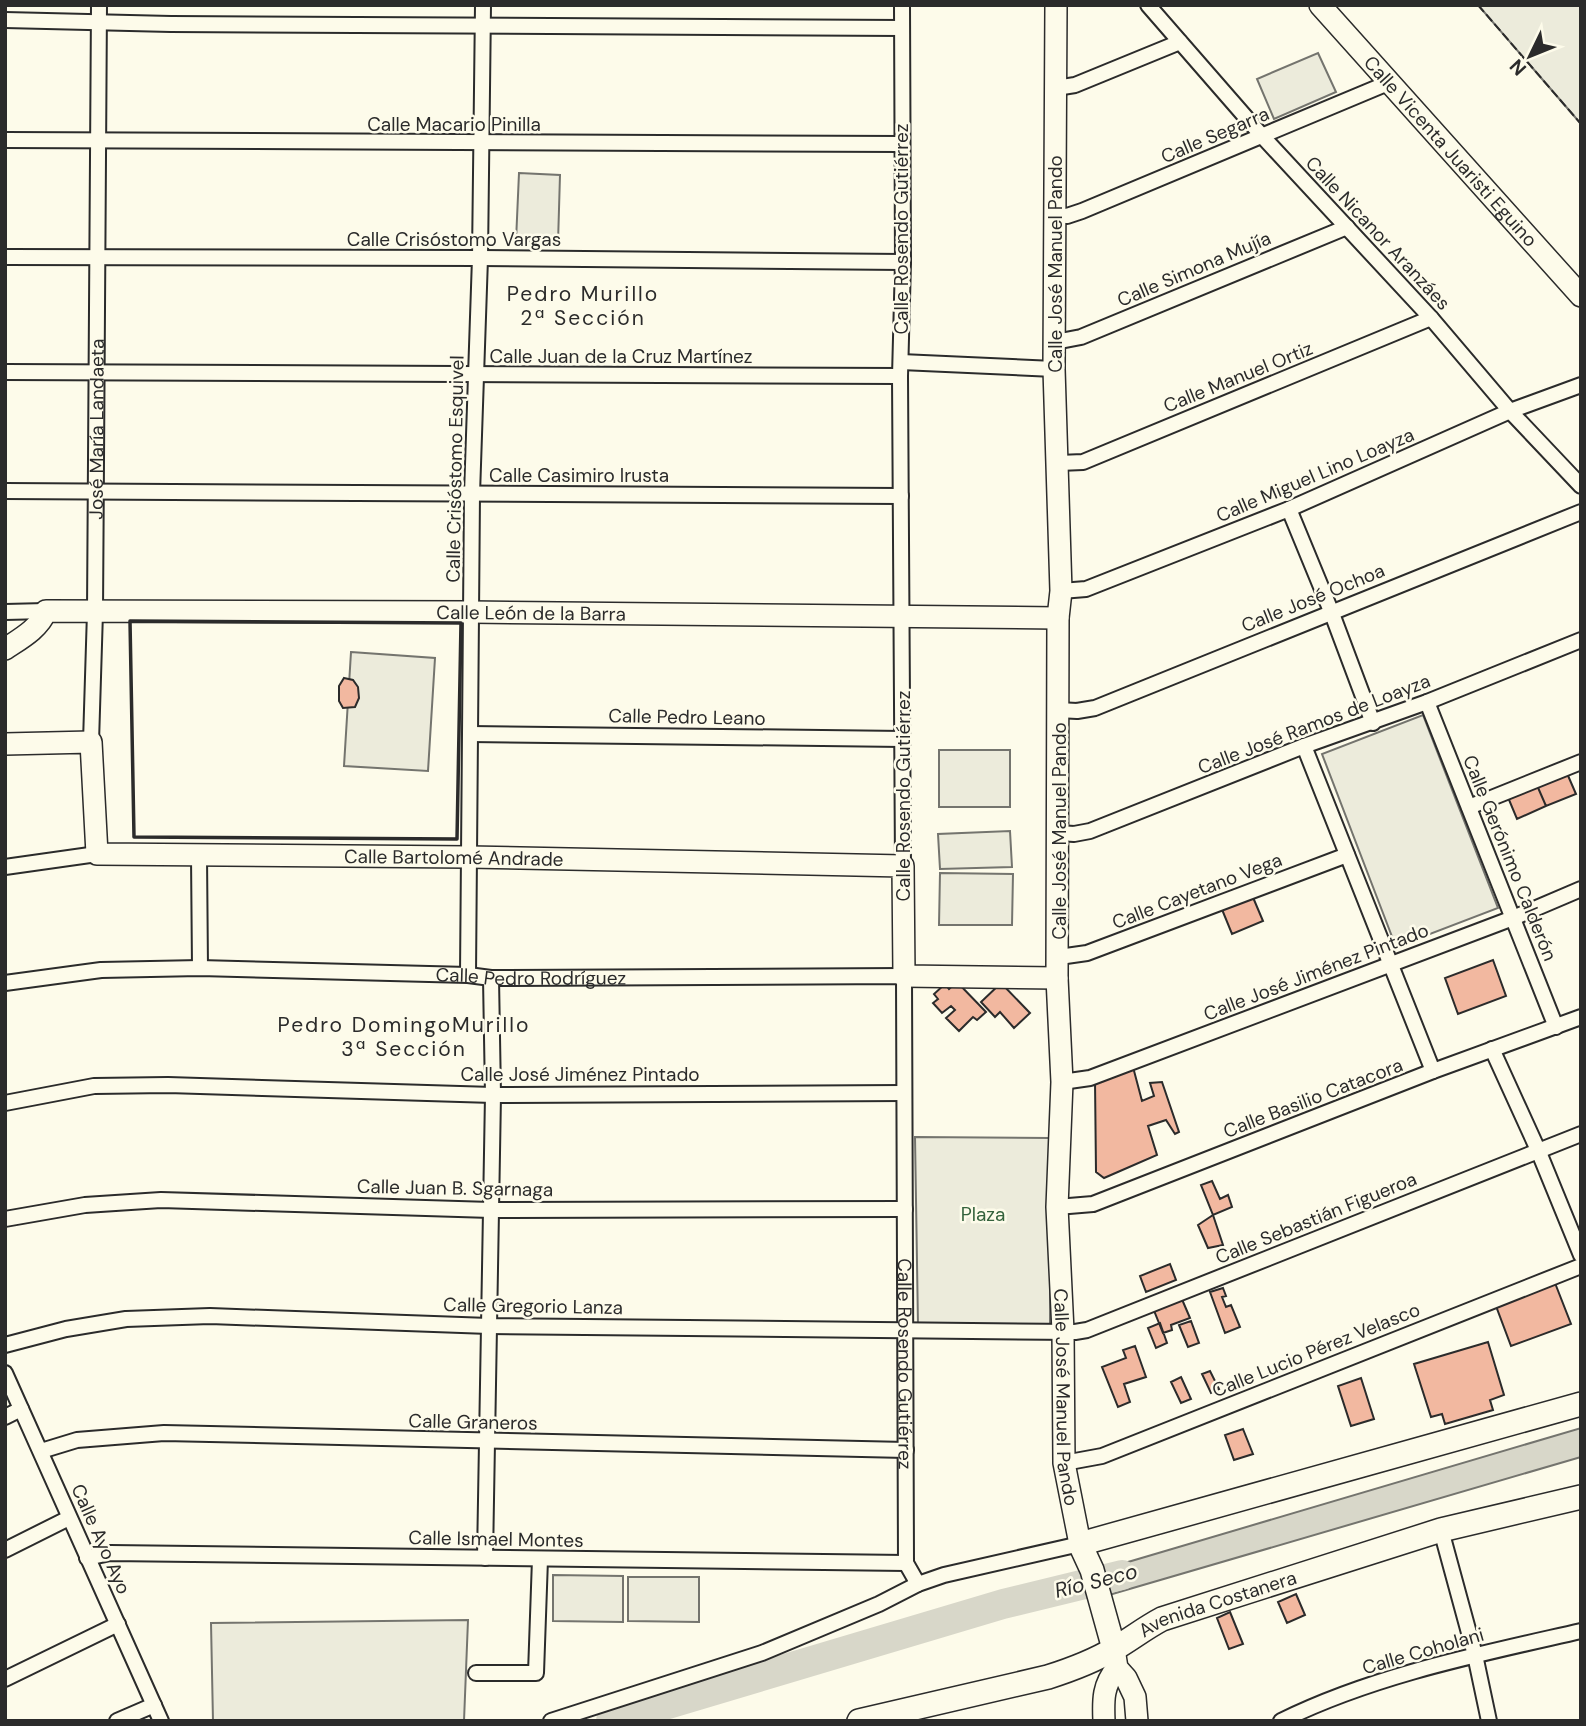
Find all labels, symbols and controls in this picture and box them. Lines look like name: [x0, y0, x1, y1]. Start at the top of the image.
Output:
north arrow: [1495, 21, 1565, 91]
street label: Calle Vicenta Juaristi Eguino: [1359, 50, 1543, 252]
text: N: [1504, 54, 1532, 81]
street label: Calle Segarra: [1157, 101, 1273, 169]
street label: Calle Macario Pinilla: [367, 112, 541, 137]
street label: Calle Rosendo Gutiérrez: [889, 123, 914, 335]
street label: Calle Nicanor Aranzáes: [1300, 151, 1456, 315]
street label: Calle José Manuel Pando: [1043, 155, 1068, 373]
street label: Calle Simona Mujía: [1113, 225, 1275, 313]
street label: Calle Crisóstomo Vargas: [347, 227, 561, 252]
district label: Pedro Murillo 2ª Sección: [507, 280, 659, 332]
street label: Calle Manuel Ortiz: [1160, 336, 1316, 418]
street label: José María Landaeta: [83, 338, 109, 520]
street label: Calle Juan de la Cruz Martínez: [489, 344, 753, 369]
street label: Calle Crisóstomo Esquivel: [441, 355, 469, 583]
street label: Calle Miguel Lino Loayza: [1212, 422, 1418, 528]
street label: Calle Casimiro Irusta: [489, 463, 669, 488]
street label: Calle José Ochoa: [1238, 558, 1388, 638]
street label: Calle León de la Barra: [436, 599, 626, 626]
street label: Calle José Ramos de Loayza: [1194, 668, 1434, 780]
street label: Calle Rosendo Gutiérrez: [891, 690, 916, 902]
street label: Calle Pedro Leano: [608, 703, 766, 731]
street label: Calle José Manuel Pando: [1047, 722, 1072, 940]
street label: Calle Gerónimo Calderón: [1457, 751, 1563, 965]
street label: Calle Bartolomé Andrade: [344, 843, 564, 871]
street label: Calle Cayetano Vega: [1108, 847, 1286, 935]
street label: Calle José Jiménez Pintado: [1200, 917, 1432, 1027]
street label: Calle Pedro Rodríguez: [435, 962, 626, 991]
district label: Pedro DomingoMurillo 3ª Sección: [278, 1011, 530, 1063]
street label: Calle Basilio Catacora: [1220, 1052, 1406, 1144]
street label: Calle José Jiménez Pintado: [460, 1062, 700, 1087]
street label: Calle Sebastián Figueroa: [1212, 1166, 1420, 1270]
street label: Calle Juan B. Sgarnaga: [357, 1174, 553, 1202]
park label: Plaza: [961, 1202, 1005, 1227]
street label: Calle Rosendo Gutiérrez: [892, 1258, 918, 1469]
street label: Calle José Manuel Pando: [1048, 1288, 1085, 1508]
street label: Calle Gregorio Lanza: [443, 1292, 623, 1320]
street label: Calle Lucio Pérez Velasco: [1208, 1297, 1424, 1403]
street label: Calle Graneros: [408, 1408, 538, 1436]
street label: Calle Ayo Ayo: [66, 1480, 136, 1598]
street label: Calle Ismael Montes: [408, 1525, 584, 1553]
water label: Río Seco: [1052, 1557, 1140, 1605]
street label: Avenida Costanera: [1133, 1564, 1300, 1643]
street label: Calle Coholani: [1359, 1622, 1487, 1680]

